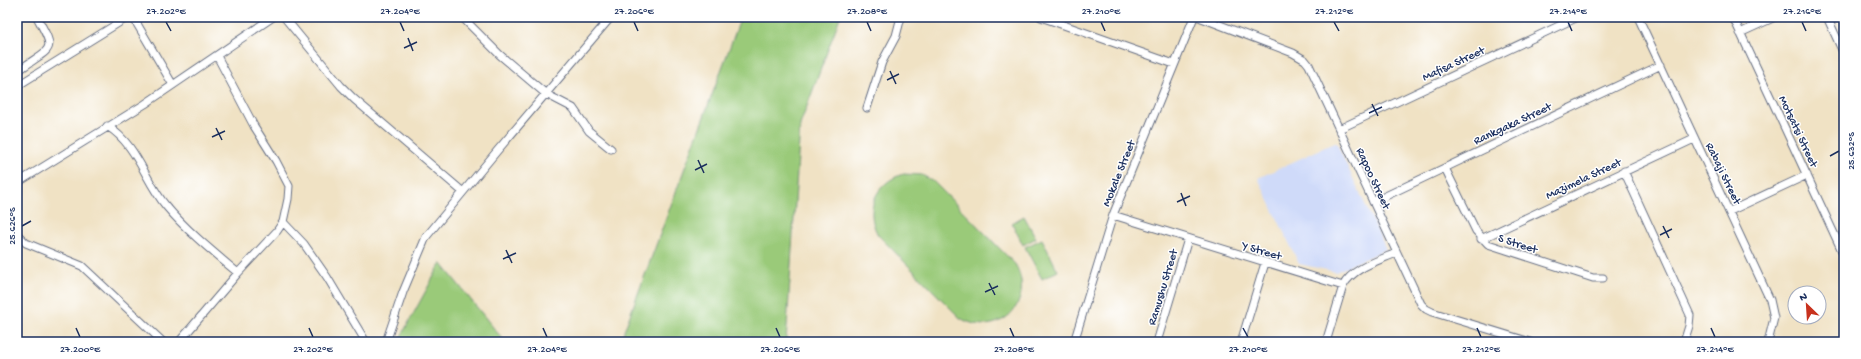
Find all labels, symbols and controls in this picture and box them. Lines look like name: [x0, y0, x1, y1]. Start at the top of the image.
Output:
text: 27.202°E: [146, 6, 186, 18]
text: 27.204°E: [380, 6, 420, 18]
text: 27.206°E: [614, 6, 655, 18]
text: 27.208°E: [847, 6, 888, 18]
text: 27.210°E: [1082, 6, 1121, 18]
text: 27.212°E: [1315, 6, 1354, 18]
text: 27.214°E: [1549, 6, 1588, 18]
text: 27.216°E: [1783, 6, 1822, 18]
street label: Mafisa Street: [1420, 44, 1488, 85]
street label: Motsatsi Street: [1775, 94, 1820, 171]
street label: Rankgaka Street: [1472, 100, 1555, 149]
text: 25.632°S: [1846, 132, 1858, 170]
street label: Mokale Street: [1100, 138, 1140, 209]
street label: Rabaji Street: [1701, 141, 1744, 208]
street label: Rapoo Street: [1352, 146, 1393, 213]
street label: Mazimela Street: [1544, 156, 1625, 203]
text: 25.626°S: [7, 207, 19, 245]
street label: S Street: [1496, 232, 1540, 258]
street label: Y Street: [1239, 239, 1284, 265]
street label: Ramushu Street: [1146, 247, 1182, 327]
north arrow: [1787, 285, 1827, 325]
text: N: [1798, 291, 1809, 305]
text: 27.200°E: [60, 344, 101, 356]
text: 27.202°E: [293, 344, 333, 356]
text: 27.204°E: [527, 344, 567, 356]
text: 27.206°E: [760, 344, 801, 356]
text: 27.208°E: [994, 344, 1035, 356]
text: 27.210°E: [1229, 344, 1268, 356]
text: 27.212°E: [1462, 344, 1501, 356]
text: 27.214°E: [1696, 344, 1735, 356]

